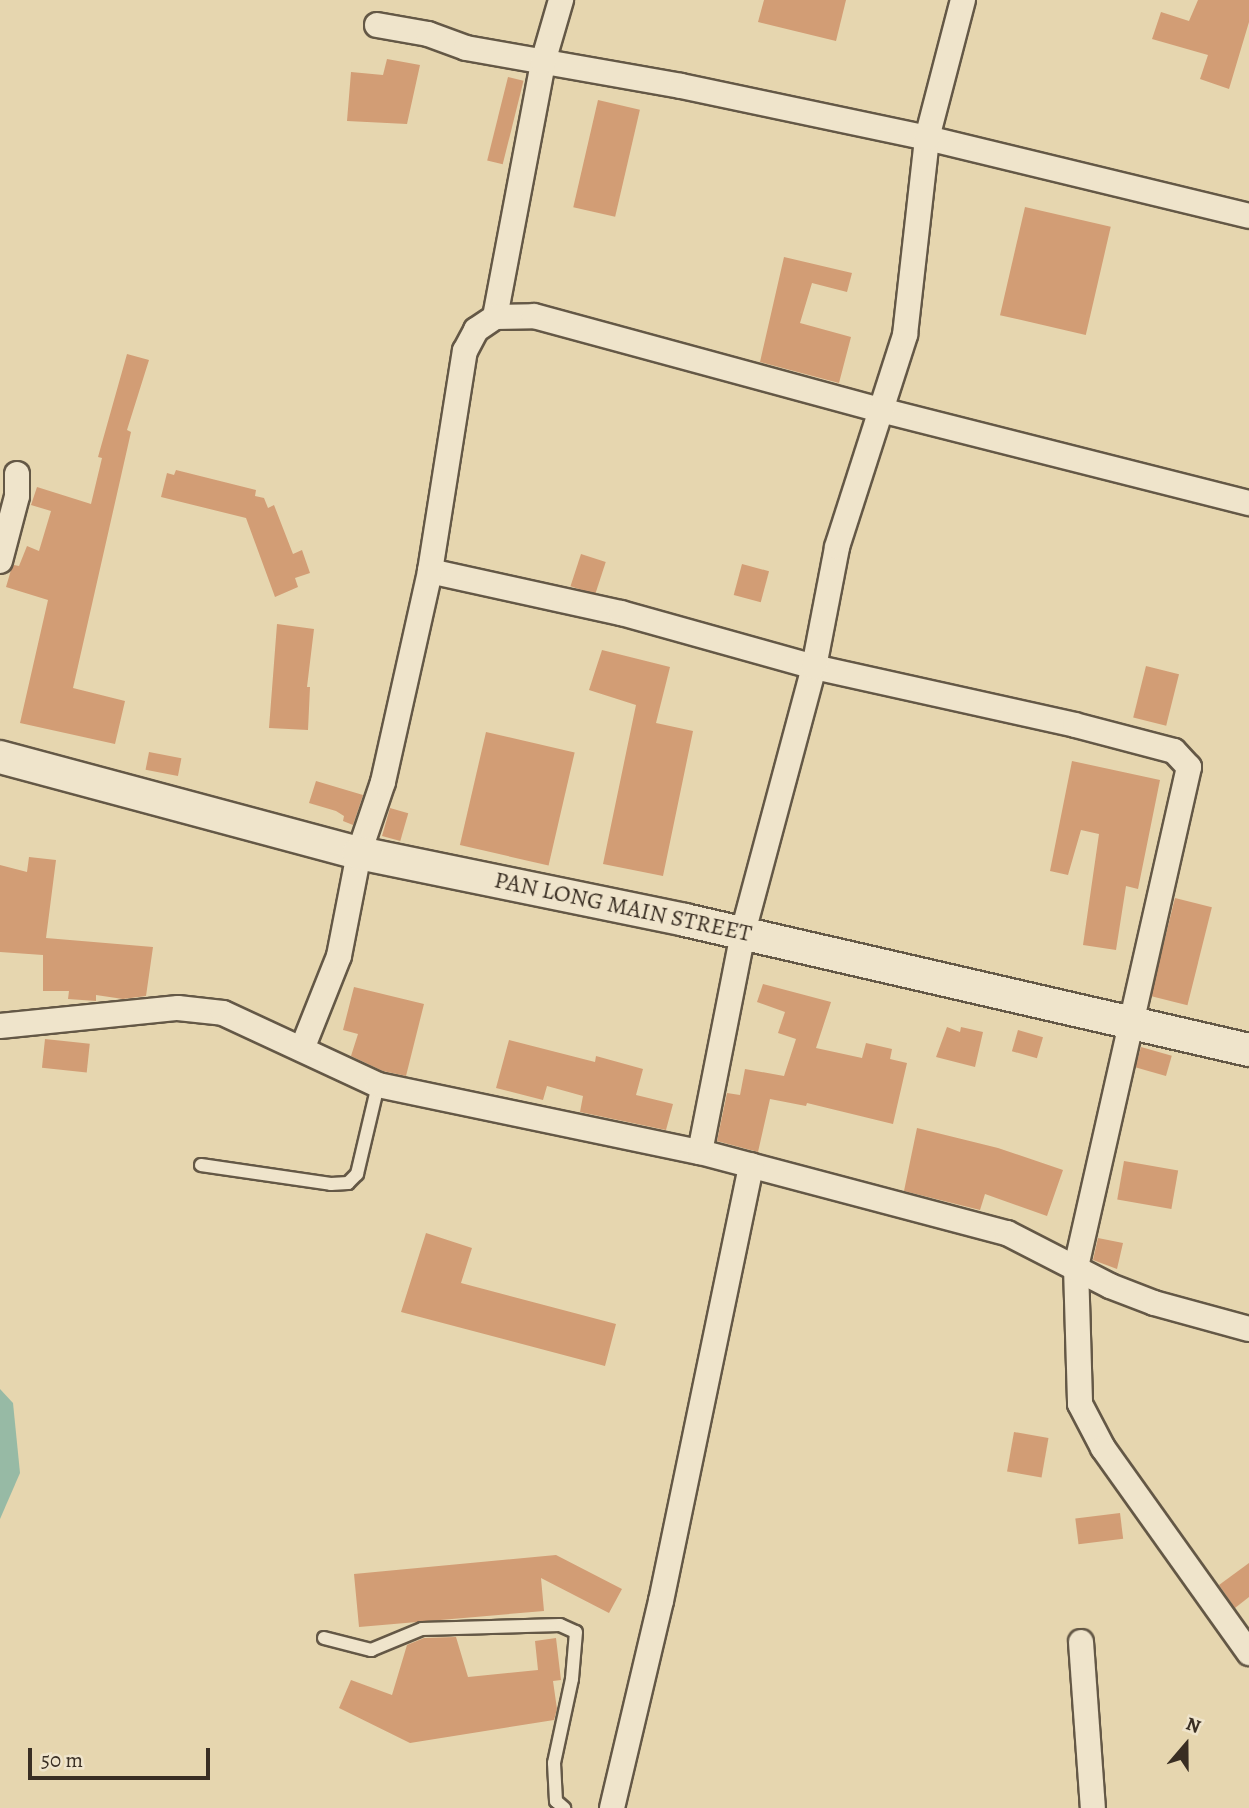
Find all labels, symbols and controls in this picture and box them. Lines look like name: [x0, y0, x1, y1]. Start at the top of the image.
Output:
street label: PAN LONG MAIN STREET: [492, 866, 754, 948]
north arrow: [1151, 1710, 1221, 1780]
text: N: [1182, 1711, 1204, 1740]
scale bar: [32, 1734, 214, 1778]
text: 50 m: [41, 1746, 83, 1774]

